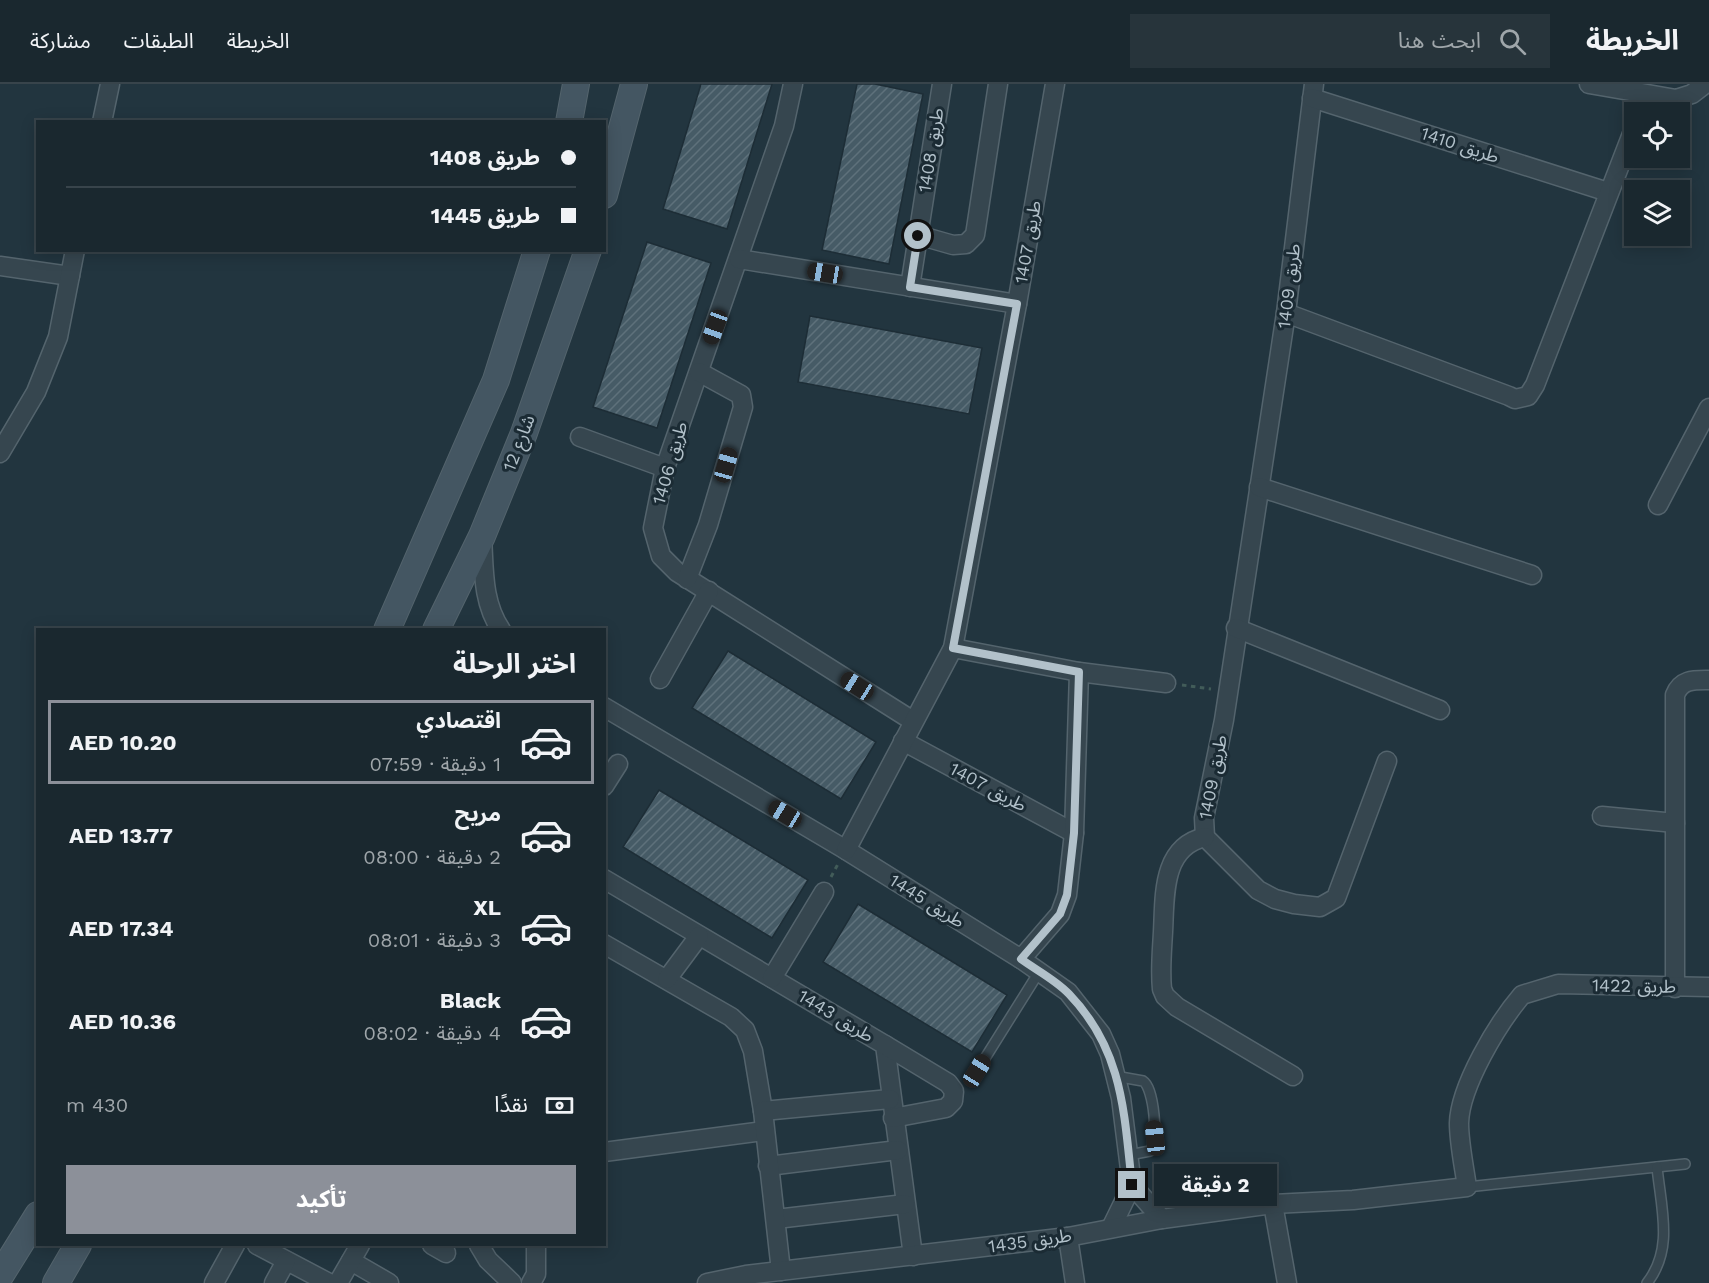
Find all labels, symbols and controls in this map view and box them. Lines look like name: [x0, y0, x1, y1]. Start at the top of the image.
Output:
search box: [1130, 14, 1550, 68]
text: الخريطة: [1586, 24, 1679, 57]
icon: search: [1496, 25, 1529, 58]
text: مشاركة: [30, 28, 91, 53]
text: الطبقات: [124, 28, 194, 53]
text: الخريطة: [227, 28, 290, 53]
text: ابحث هنا: [1398, 28, 1481, 53]
map controls: [1624, 102, 1690, 246]
button: locate: [1624, 102, 1690, 168]
street label: طريق 1408: [913, 106, 949, 194]
street label: طريق 1410: [1418, 122, 1502, 168]
text: طريق 1408: [430, 145, 540, 170]
button: layers: [1624, 180, 1690, 246]
street label: طريق 1407: [1010, 199, 1046, 285]
text: طريق 1445: [431, 203, 540, 228]
route start: [904, 222, 931, 249]
street label: طريق 1409: [1273, 242, 1305, 330]
car: [806, 261, 844, 285]
car: [700, 307, 730, 347]
street label: شارع 12: [498, 412, 543, 475]
street label: طريق 1406: [648, 419, 692, 507]
car: [712, 445, 740, 485]
text: اختر الرحلة: [453, 648, 576, 680]
car: [837, 669, 877, 703]
text: اقتصادي: [416, 708, 501, 733]
icon: car: [519, 715, 573, 769]
text: AED 10.20: [69, 730, 177, 755]
street label: طريق 1409: [1194, 733, 1232, 821]
text: 1 دقيقة · 07:59: [369, 752, 501, 776]
street label: طريق 1407: [946, 758, 1030, 816]
car: [765, 797, 805, 831]
text: مريح: [455, 801, 501, 826]
icon: car: [519, 808, 573, 862]
text: AED 13.77: [69, 823, 173, 848]
text: 2 دقيقة · 08:00: [363, 845, 501, 869]
street label: طريق 1445: [885, 869, 969, 933]
text: XL: [473, 895, 501, 920]
icon: car: [519, 901, 573, 955]
text: AED 17.34: [69, 916, 174, 941]
text: 3 دقيقة · 08:01: [368, 928, 501, 952]
street label: طريق 1422: [1592, 974, 1676, 998]
street label: طريق 1443: [794, 985, 878, 1047]
text: Black: [440, 988, 501, 1013]
icon: car: [519, 994, 573, 1048]
text: AED 10.36: [69, 1009, 176, 1034]
text: 4 دقيقة · 08:02: [363, 1021, 501, 1045]
car: [960, 1051, 994, 1091]
icon: cash: [543, 1089, 576, 1122]
text: نقدًا: [494, 1092, 528, 1117]
text: 430 m: [66, 1093, 128, 1117]
car: [1144, 1119, 1166, 1157]
callout: 2 دقيقة: [1153, 1164, 1276, 1206]
button: تأكيد: [66, 1165, 576, 1234]
route end: [1118, 1171, 1145, 1198]
text: 2 دقيقة: [1182, 1173, 1249, 1197]
street label: طريق 1435: [987, 1224, 1073, 1258]

